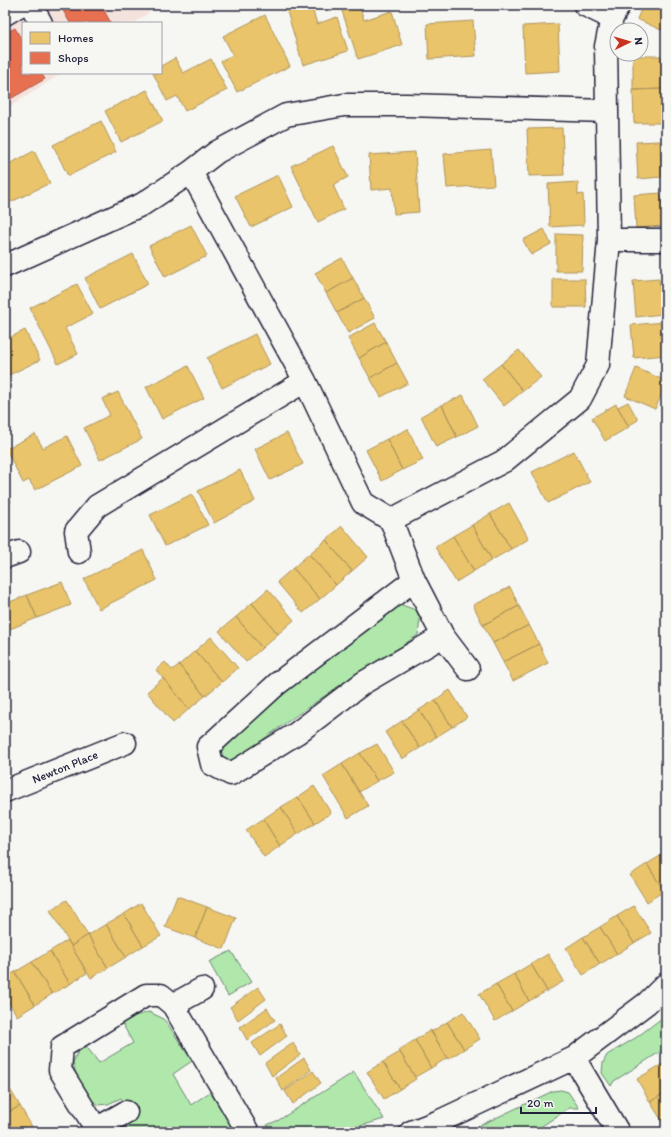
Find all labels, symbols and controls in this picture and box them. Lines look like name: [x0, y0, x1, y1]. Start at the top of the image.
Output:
legend: [22, 22, 162, 74]
north arrow: [609, 22, 649, 62]
text: Homes: [58, 31, 94, 45]
text: N: [632, 37, 645, 45]
text: Shops: [58, 51, 89, 65]
street label: Newton Place: [30, 747, 100, 787]
scale bar: [521, 1089, 596, 1115]
text: 20 m: [527, 1096, 554, 1110]

